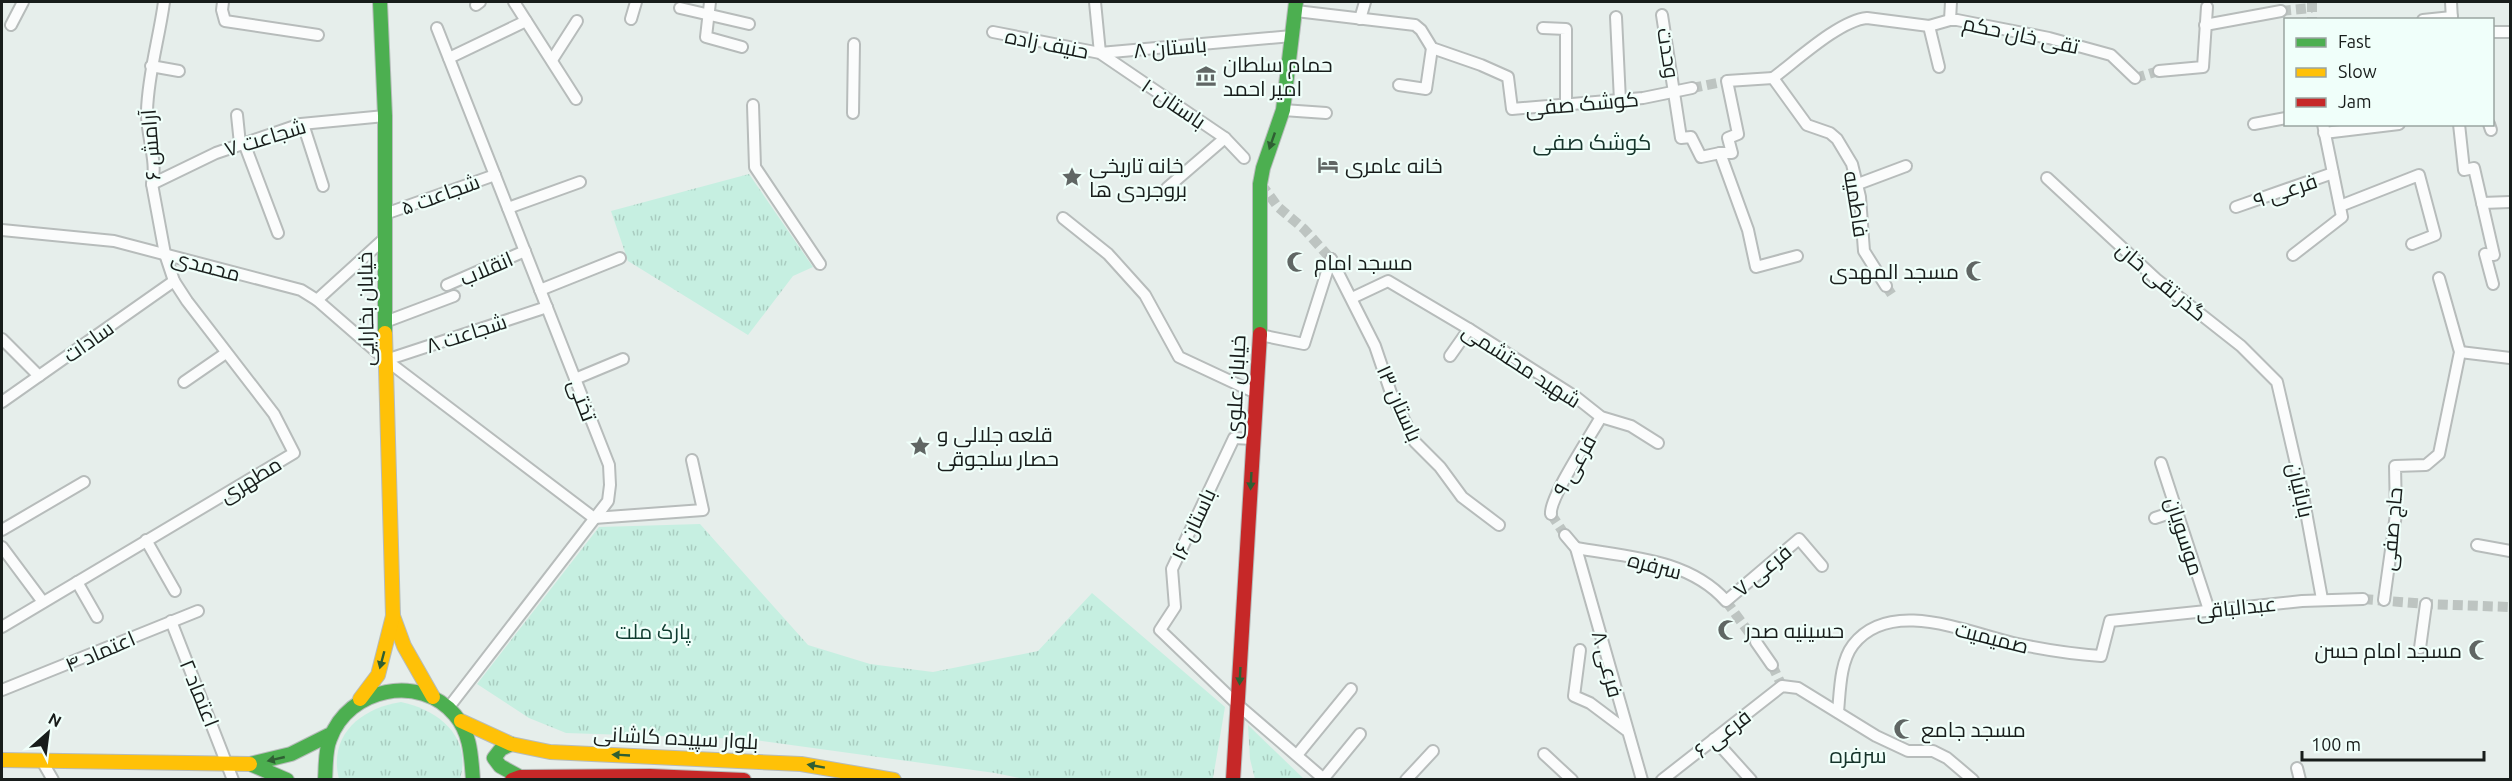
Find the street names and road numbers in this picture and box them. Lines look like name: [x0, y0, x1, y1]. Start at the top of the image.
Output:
street label: تقی خان حکم: [1960, 10, 2082, 61]
street label: حنیف زاده: [1003, 23, 1091, 64]
street label: وحدت: [1652, 26, 1685, 80]
street label: باستان ۸: [1132, 32, 1208, 64]
street label: باستان ۱۰: [1136, 73, 1211, 135]
street label: کوشک صفی: [1524, 86, 1640, 122]
street label: آرامش ۶: [136, 108, 166, 181]
street label: شجاعت ۷: [221, 113, 309, 161]
street label: فرعی ۹: [2250, 168, 2321, 214]
street label: شجاعت ۵: [397, 169, 483, 219]
street label: فاطمیه: [1840, 169, 1874, 239]
street label: گذر تقی خان: [2111, 236, 2212, 327]
street label: محمدی: [168, 244, 243, 288]
street label: انقلاب: [456, 246, 516, 290]
street label: خیابان بخارایی: [352, 252, 380, 366]
street label: شجاعت ۸: [422, 309, 510, 357]
street label: سادات: [58, 315, 118, 367]
street label: شهید محتشمی: [1457, 318, 1586, 414]
street label: خیابان علوی: [1220, 334, 1252, 440]
street label: باستان ۱۳: [1371, 361, 1427, 446]
street label: تختی: [562, 376, 602, 425]
street label: فرعی ۹: [1548, 430, 1602, 501]
street label: مطهری: [215, 451, 286, 509]
street label: بابائیان: [2281, 460, 2319, 520]
street label: باستان ۱۶: [1166, 484, 1222, 565]
street label: حاج صفی: [2375, 486, 2410, 572]
street label: موسویان: [2159, 494, 2209, 579]
street label: فرعی ۷: [1728, 539, 1797, 603]
street label: سرفره: [1625, 546, 1684, 585]
street label: عبدالباقی: [2195, 591, 2278, 625]
street label: صمیمیت: [1953, 616, 2031, 658]
street label: اعتماد ۴: [61, 626, 139, 676]
street label: فرعی ۸: [1586, 628, 1628, 700]
street label: اعتماد ۲: [176, 656, 224, 730]
street label: فرعی ۶: [1689, 704, 1756, 764]
street label: بلوار سپیده کاشانی: [593, 721, 759, 755]

